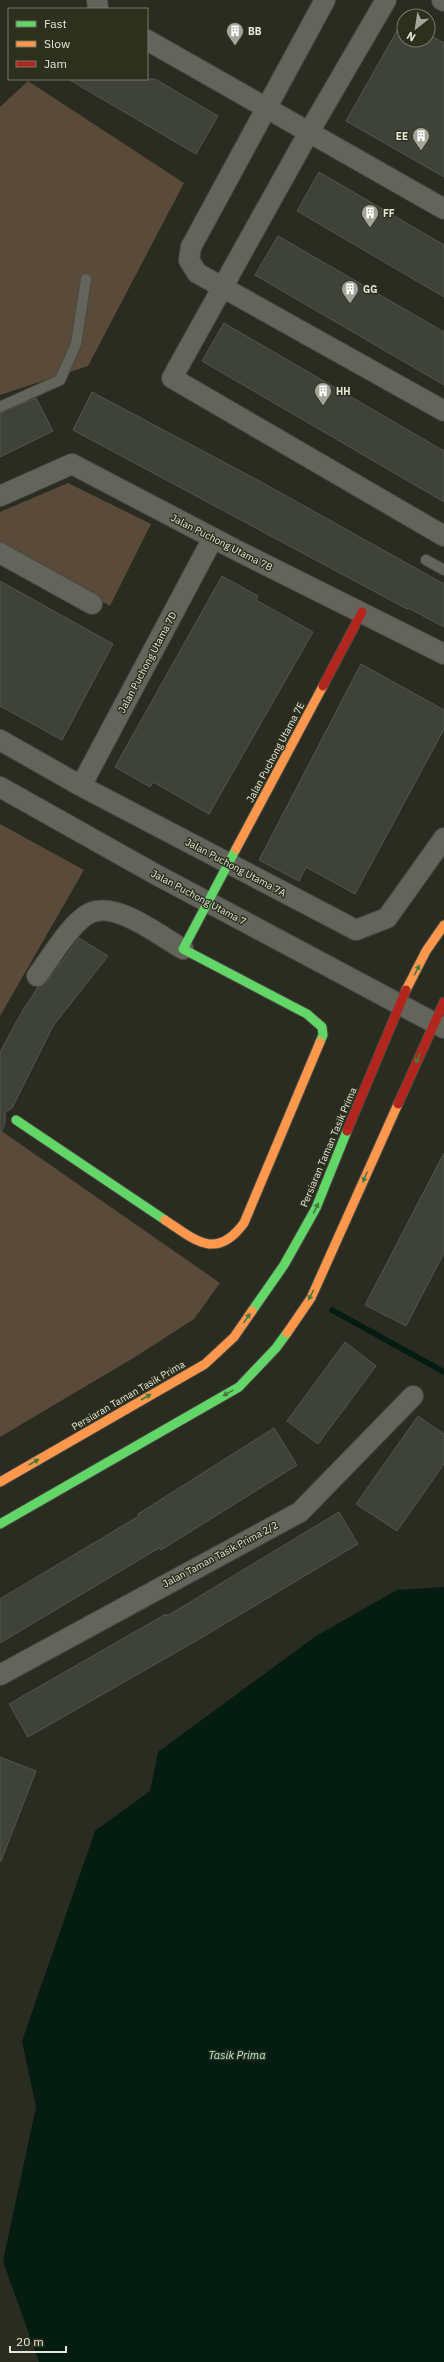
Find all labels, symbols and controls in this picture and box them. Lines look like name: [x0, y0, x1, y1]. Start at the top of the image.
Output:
legend: [8, 8, 148, 80]
north arrow: [396, 8, 436, 48]
text: Fast: [44, 16, 67, 31]
building icon: BB: [225, 21, 245, 46]
place label: BB: [248, 25, 262, 38]
text: N: [404, 29, 418, 45]
text: Slow: [44, 36, 70, 51]
text: Jam: [44, 56, 67, 71]
building icon: EE: [411, 126, 431, 151]
place label: EE: [396, 130, 408, 143]
building icon: FF: [360, 203, 380, 228]
place label: FF: [383, 207, 395, 220]
building icon: GG: [340, 279, 360, 304]
place label: GG: [363, 283, 377, 296]
building icon: HH: [313, 381, 333, 406]
place label: HH: [336, 385, 350, 398]
street label: Jalan Puchong Utama 7B: [169, 511, 275, 574]
street label: Jalan Puchong Utama 7D: [115, 609, 180, 715]
street label: Jalan Puchong Utama 7E: [243, 700, 308, 805]
street label: Jalan Puchong Utama 7A: [184, 835, 288, 899]
street label: Jalan Puchong Utama 7: [149, 867, 249, 927]
one-way arrow: [413, 964, 420, 975]
one-way arrow: [415, 1053, 421, 1064]
street label: Persiaran Taman Tasik Prima: [297, 1085, 360, 1209]
one-way arrow: [362, 1171, 368, 1183]
one-way arrow: [313, 1202, 319, 1214]
one-way arrow: [308, 1290, 315, 1301]
one-way arrow: [243, 1313, 251, 1323]
street label: Persiaran Taman Tasik Prima: [69, 1357, 188, 1433]
one-way arrow: [222, 1390, 234, 1397]
one-way arrow: [140, 1394, 152, 1401]
one-way arrow: [28, 1459, 40, 1466]
street label: Jalan Taman Tasik Prima 2/2: [160, 1518, 280, 1590]
water label: Tasik Prima: [208, 2048, 266, 2062]
scale bar: [10, 2328, 66, 2354]
text: 20 m: [16, 2334, 44, 2349]

